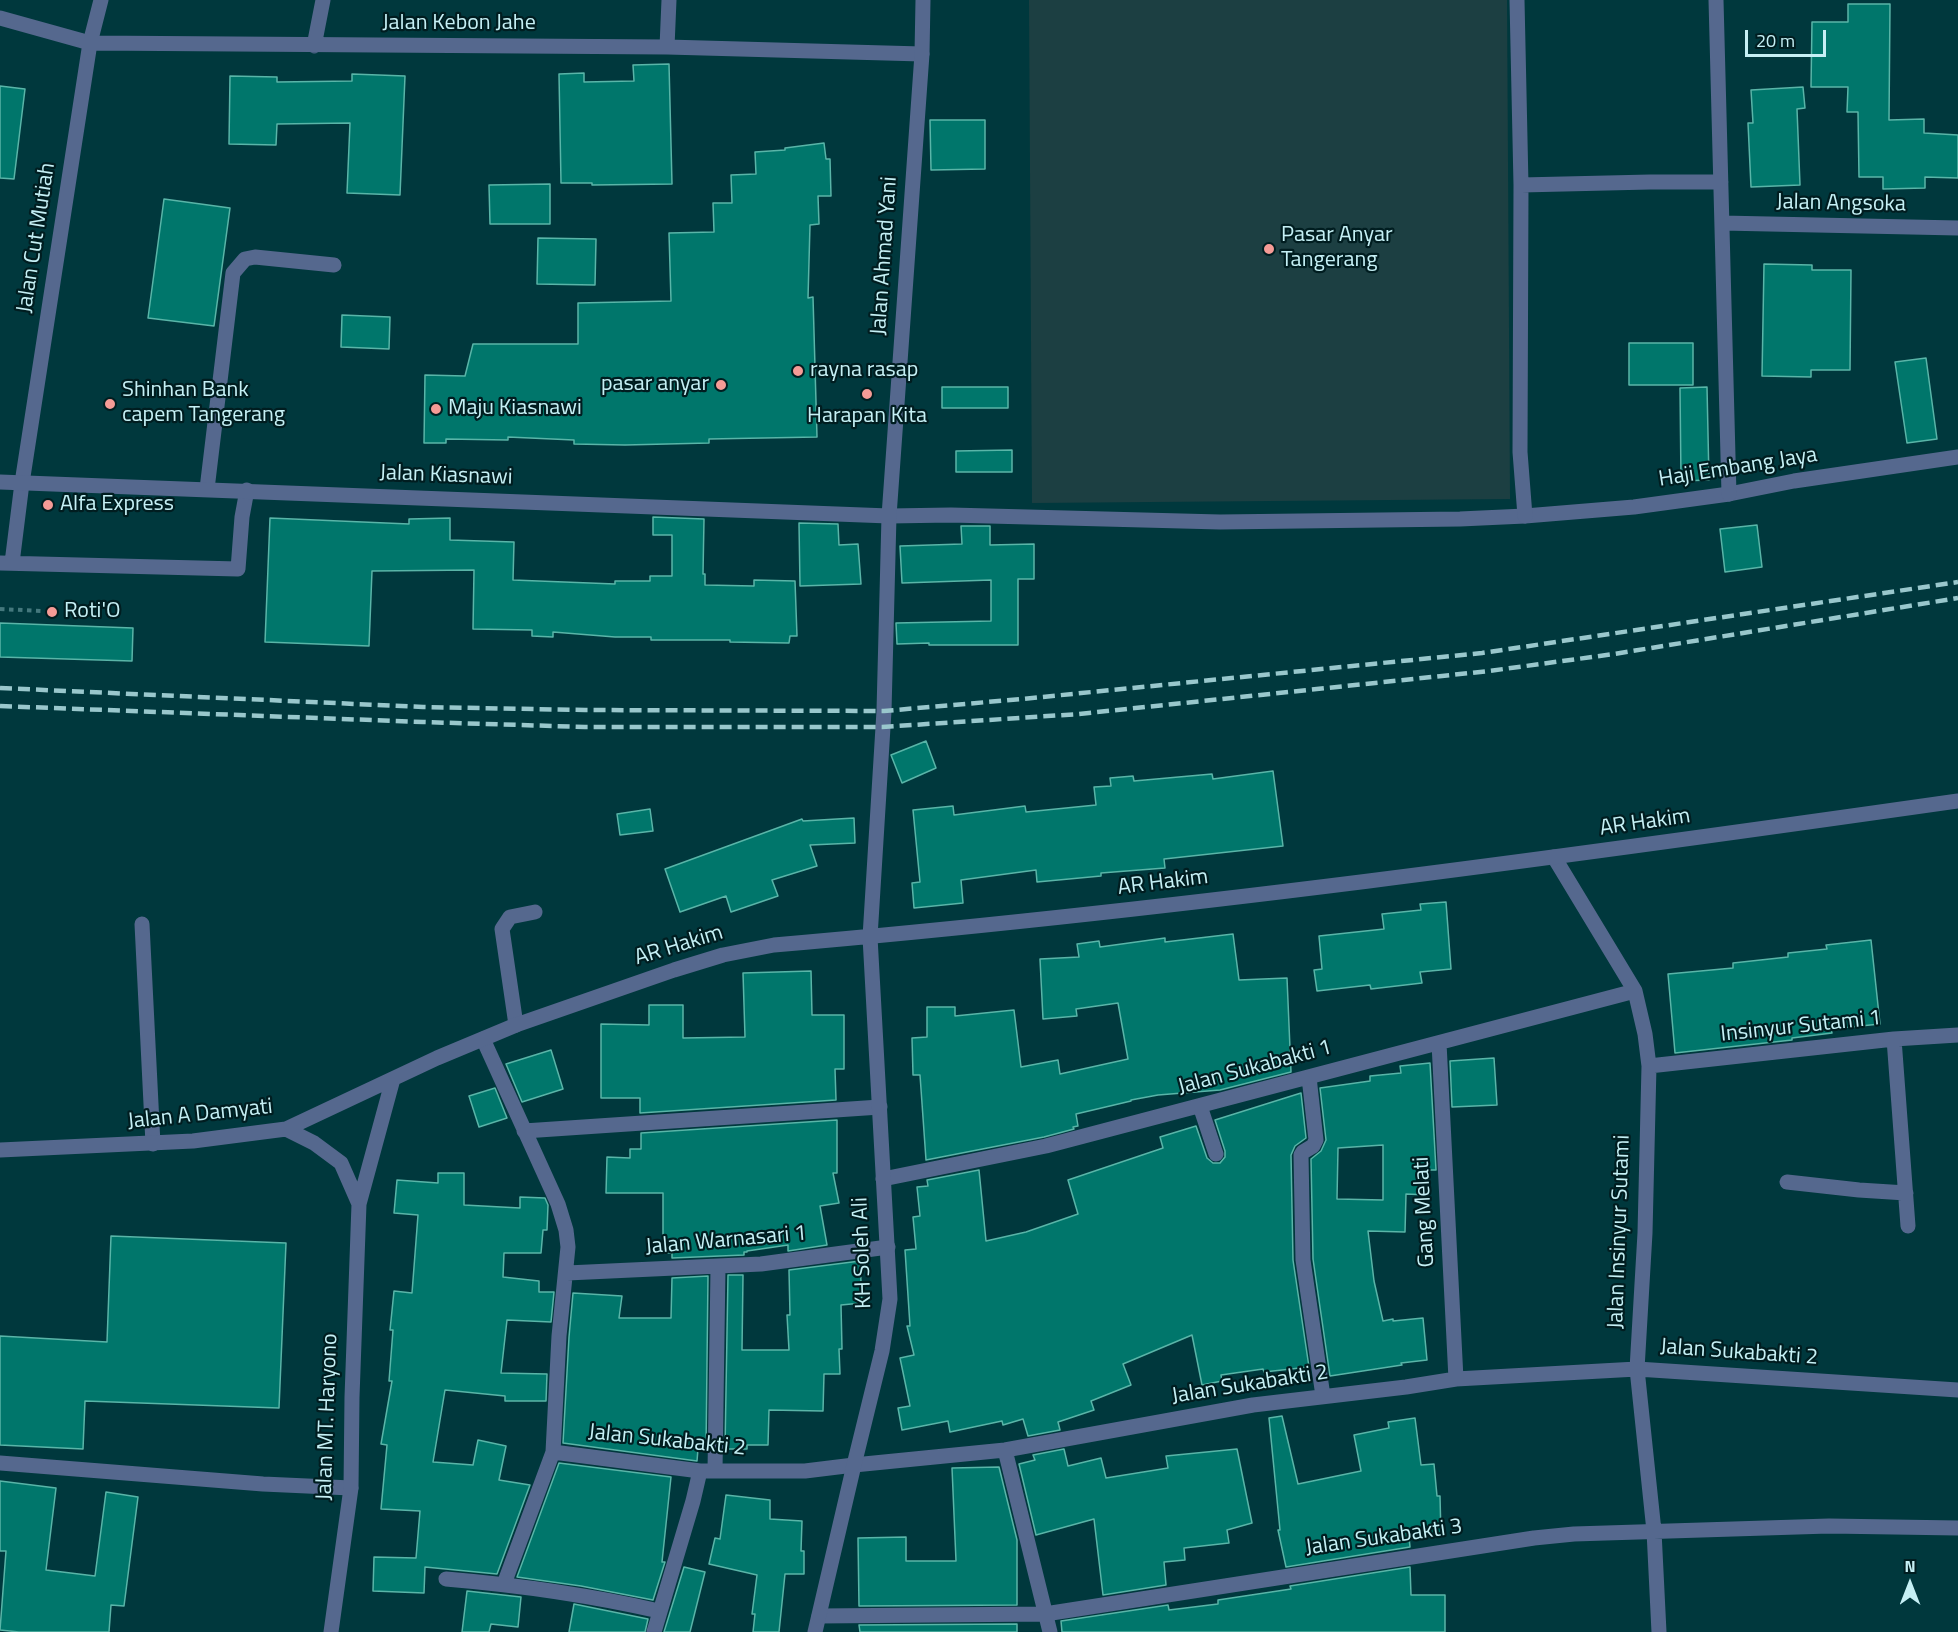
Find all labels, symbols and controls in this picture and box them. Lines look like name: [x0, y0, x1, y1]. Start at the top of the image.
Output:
street label: Jalan Kebon Jahe: [382, 11, 536, 37]
scale bar: [1748, 18, 1829, 56]
text: 20 m: [1756, 27, 1795, 54]
street label: Jalan Cut Mutiah: [12, 161, 62, 315]
street label: Jalan Ahmad Yani: [866, 176, 904, 336]
street label: Jalan Angsoka: [1776, 190, 1906, 218]
place label: Pasar Anyar Tangerang: [1281, 223, 1393, 274]
marker: Pasar Anyar Tangerang: [1262, 242, 1276, 256]
place label: rayna rasap: [810, 358, 918, 384]
marker: rayna rasap: [791, 364, 805, 378]
place label: pasar anyar: [601, 372, 709, 398]
place label: Shinhan Bank capem Tangerang: [122, 378, 285, 430]
marker: pasar anyar: [714, 378, 728, 392]
marker: Harapan Kita: [860, 387, 874, 401]
place label: Maju Kiasnawi: [448, 396, 582, 422]
marker: Shinhan Bank capem Tangerang: [103, 397, 117, 411]
marker: Maju Kiasnawi: [429, 402, 443, 416]
place label: Harapan Kita: [807, 404, 927, 430]
street label: Haji Embang Jaya: [1657, 442, 1819, 494]
street label: Jalan Kiasnawi: [379, 460, 513, 492]
place label: Alfa Express: [60, 492, 174, 518]
marker: Alfa Express: [41, 498, 55, 512]
place label: Roti'O: [64, 599, 121, 625]
marker: Roti'O: [45, 605, 59, 619]
street label: AR Hakim: [1598, 804, 1692, 842]
street label: AR Hakim: [1116, 864, 1210, 902]
street label: AR Hakim: [632, 920, 726, 972]
street label: Insinyur Sutami 1: [1719, 1005, 1883, 1049]
street label: Jalan Sukabakti 1: [1175, 1035, 1335, 1101]
street label: Jalan A Damyati: [126, 1094, 274, 1136]
street label: Jalan Insinyur Sutami: [1603, 1134, 1637, 1330]
street label: Gang Melati: [1409, 1156, 1441, 1268]
street label: KH Soleh Ali: [848, 1197, 878, 1309]
street label: Jalan Warnasari 1: [644, 1221, 808, 1261]
street label: Jalan MT. Haryono: [312, 1333, 344, 1501]
street label: Jalan Sukabakti 2: [1659, 1334, 1819, 1372]
street label: Jalan Sukabakti 2: [1170, 1360, 1330, 1410]
street label: Jalan Sukabakti 2: [587, 1420, 747, 1462]
street label: Jalan Sukabakti 3: [1304, 1514, 1464, 1562]
north arrow: [1880, 1554, 1940, 1614]
text: N: [1904, 1554, 1916, 1578]

